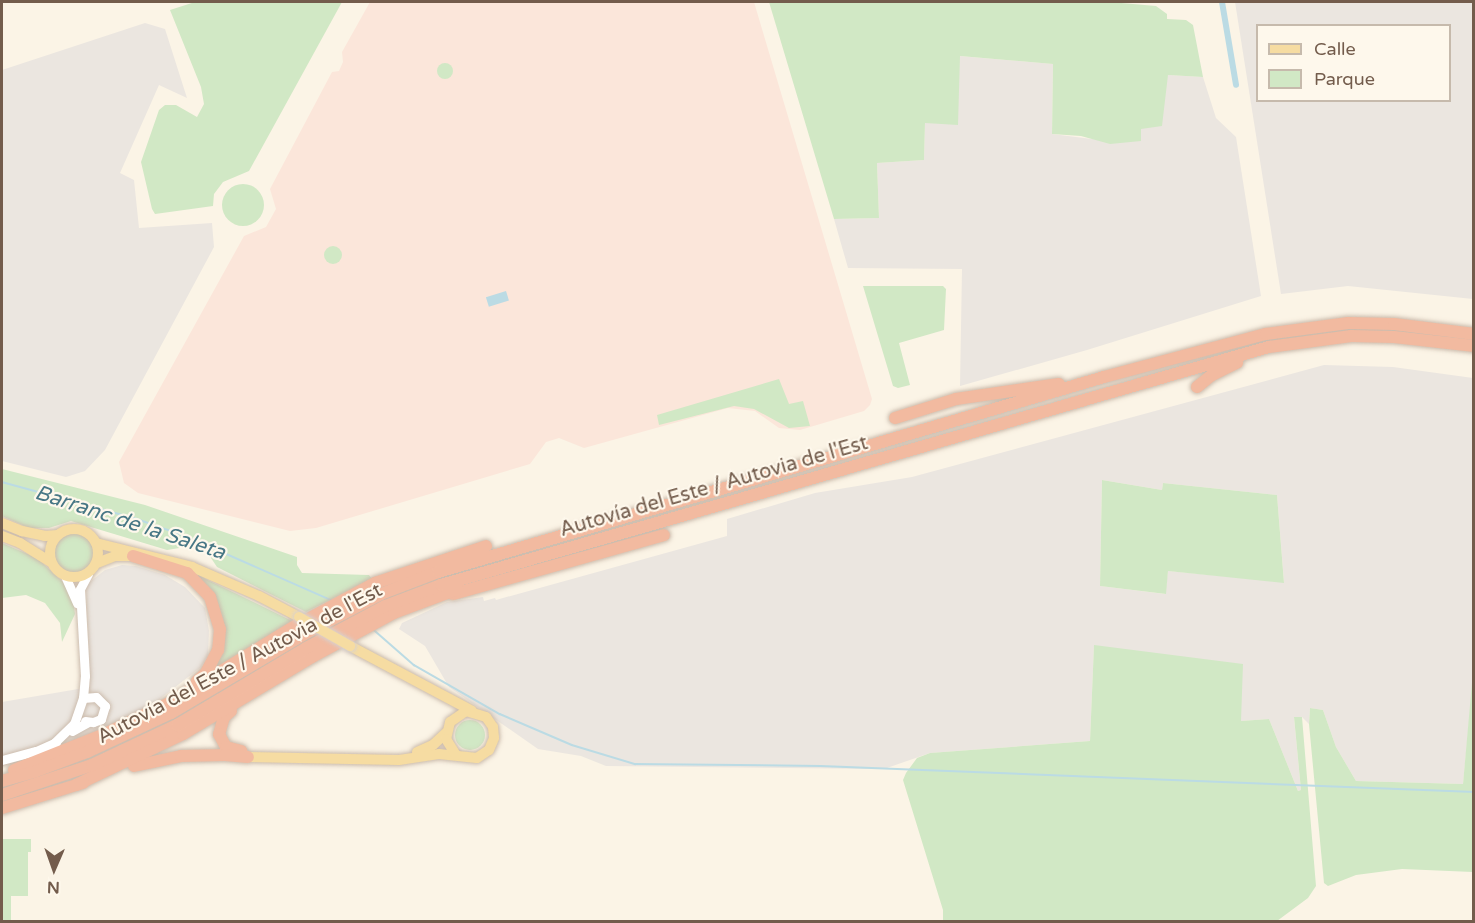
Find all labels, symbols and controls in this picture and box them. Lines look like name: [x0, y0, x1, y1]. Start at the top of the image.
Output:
legend: [1256, 24, 1451, 102]
text: Calle: [1314, 38, 1356, 60]
text: Parque: [1314, 68, 1375, 90]
street label: Autovía del Este / Autovia de l'Est: [557, 431, 871, 543]
water label: Barranc de la Saleta: [32, 480, 228, 566]
street label: Autovía del Este / Autovia de l'Est: [93, 578, 387, 750]
north arrow: [24, 839, 84, 899]
text: N: [47, 877, 60, 897]

